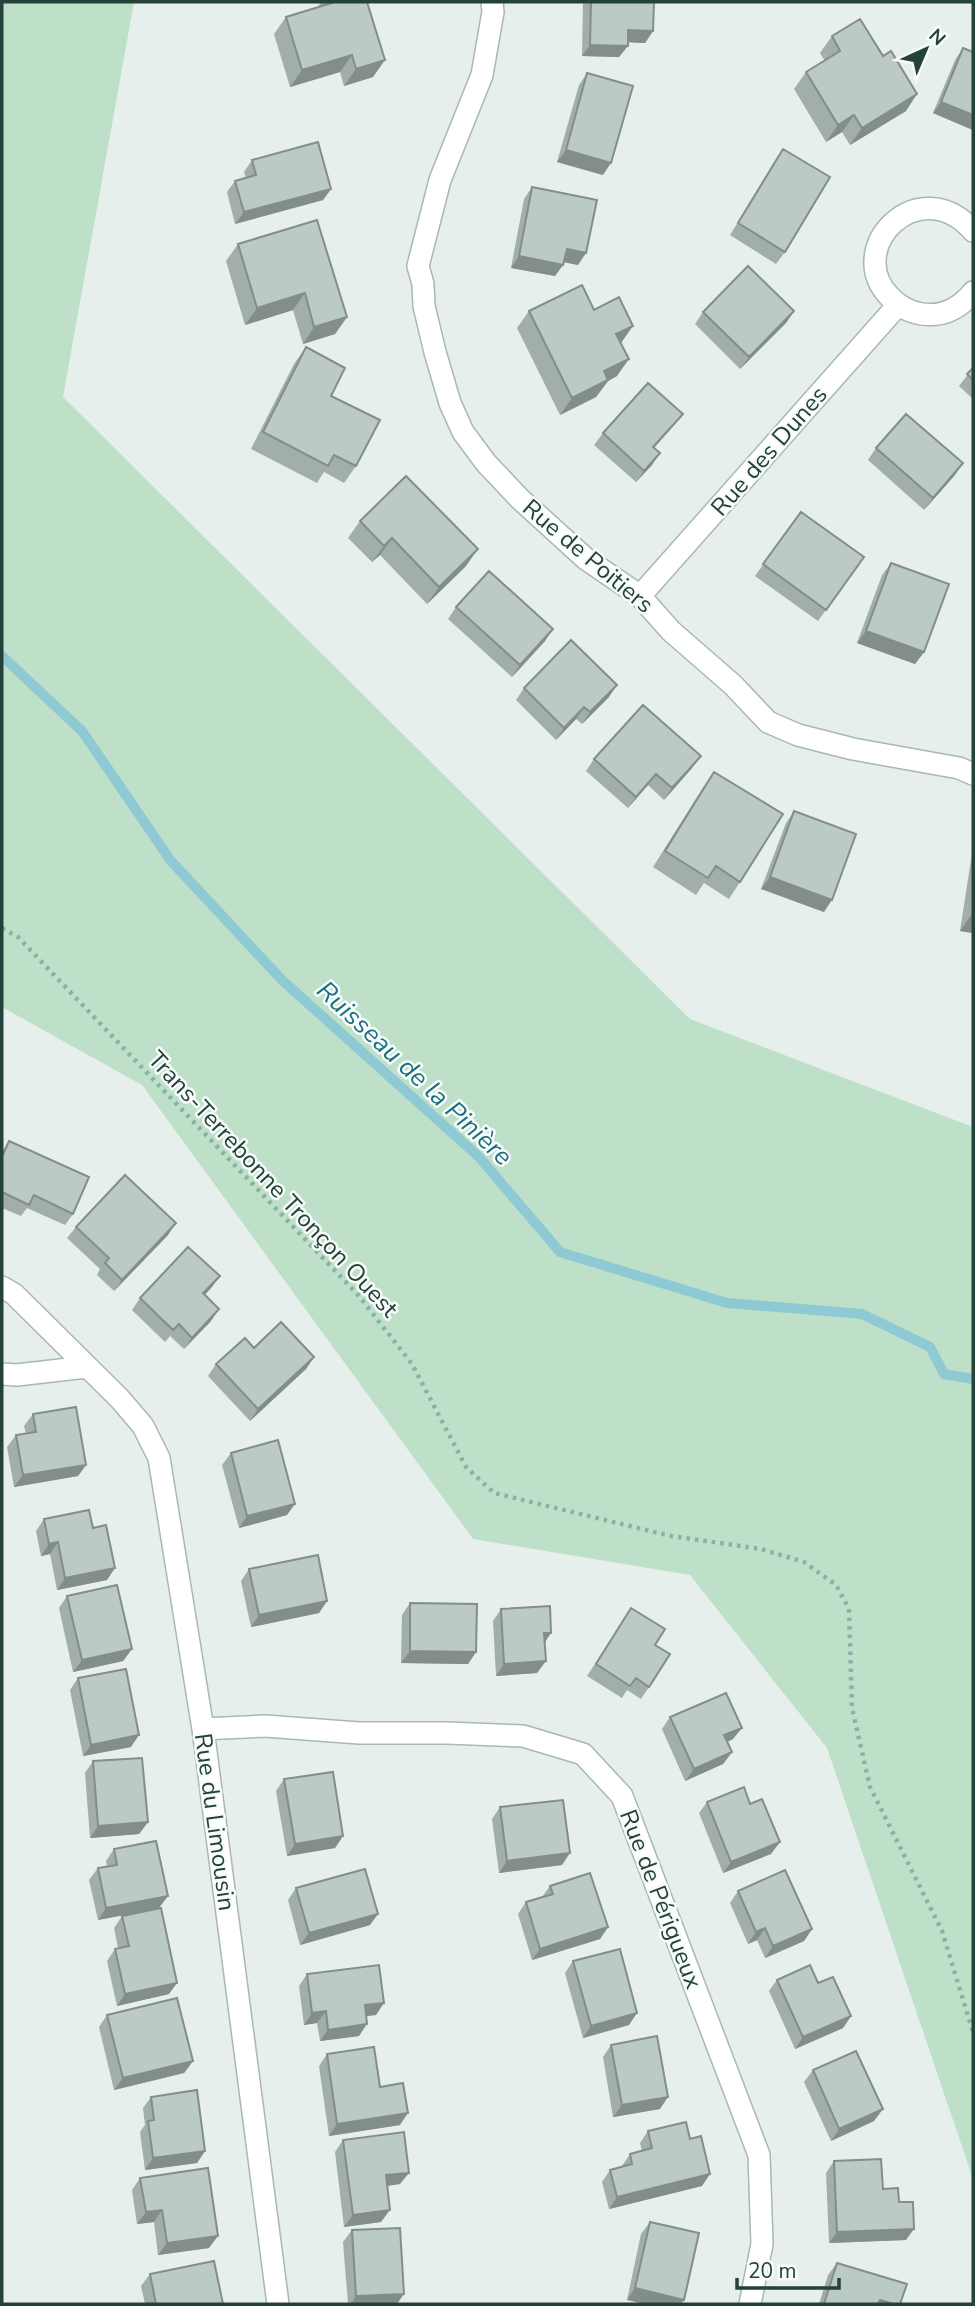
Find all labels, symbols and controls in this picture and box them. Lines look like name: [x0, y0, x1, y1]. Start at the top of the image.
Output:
north arrow: [891, 14, 961, 84]
text: N: [923, 23, 951, 52]
street label: Rue des Dunes: [704, 379, 834, 523]
street label: Rue de Poitiers: [516, 492, 660, 620]
water label: Ruisseau de la Pinière: [309, 973, 520, 1174]
street label: Trans-Terrebonne Tronçon Ouest: [141, 1044, 406, 1325]
street label: Rue du Limousin: [187, 1731, 243, 1913]
street label: Rue de Périgueux: [612, 1805, 710, 1993]
scale bar: [737, 2246, 838, 2290]
text: 20 m: [748, 2257, 797, 2285]

